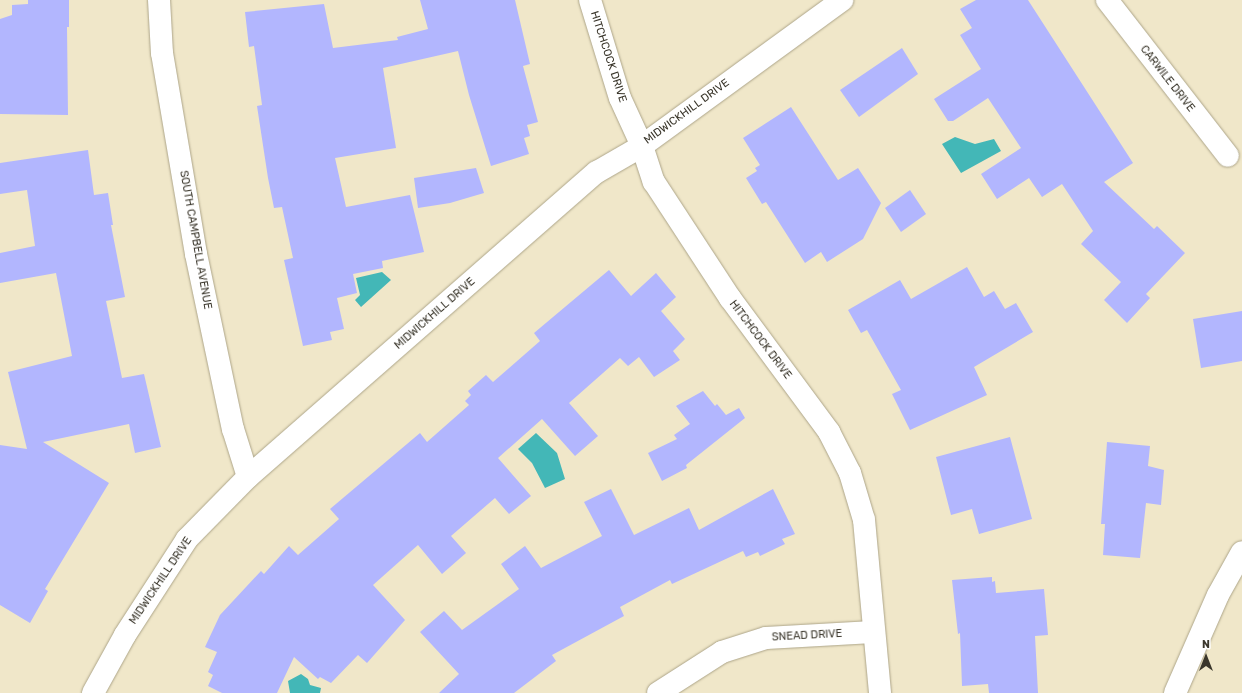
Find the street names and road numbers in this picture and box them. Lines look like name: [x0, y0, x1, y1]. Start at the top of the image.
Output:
street label: HITCHCOCK DRIVE: [587, 10, 629, 104]
street label: CARWILE DRIVE: [1137, 43, 1197, 115]
street label: MIDWICKHILL DRIVE: [642, 77, 732, 147]
street label: SOUTH CAMPBELL AVENUE: [176, 169, 214, 311]
street label: MIDWICKHILL DRIVE: [392, 275, 478, 353]
street label: HITCHCOCK DRIVE: [726, 298, 794, 382]
street label: MIDWICKHILL DRIVE: [127, 535, 195, 627]
street label: SNEAD DRIVE: [771, 628, 843, 644]

